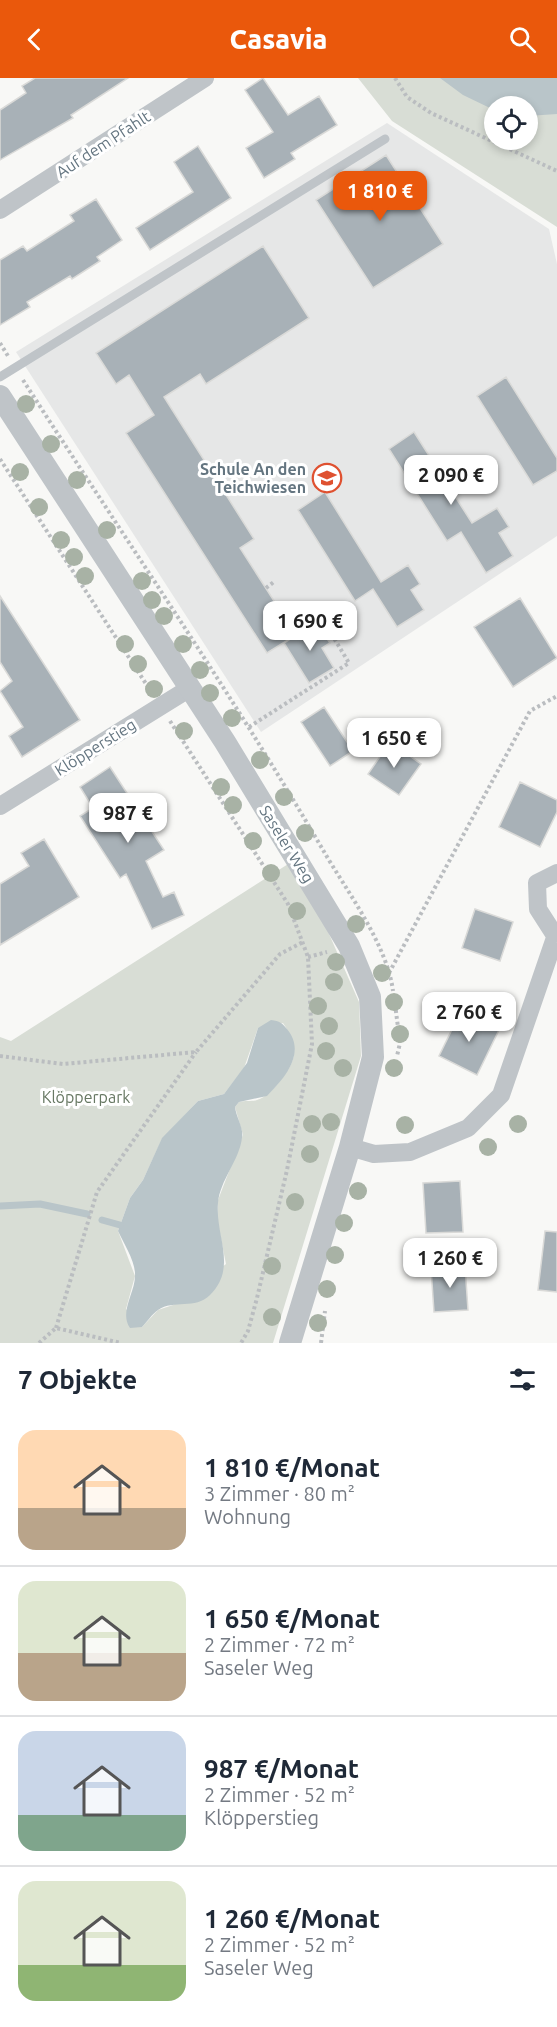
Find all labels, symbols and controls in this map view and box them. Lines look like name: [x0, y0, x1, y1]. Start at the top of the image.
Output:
icon: back: [18, 23, 51, 56]
icon: search: [506, 23, 539, 56]
text: Casavia: [230, 24, 327, 54]
map controls: [484, 96, 538, 150]
button: locate: [484, 96, 538, 150]
street label: Auf dem Pfahlt: [53, 107, 154, 181]
pin: 1 810 €: [325, 171, 435, 222]
text: 1 810 €: [347, 179, 413, 202]
pin: 2 090 €: [396, 455, 506, 506]
place label: Schule An den Teichwiesen: [200, 460, 306, 496]
school or university icon: Schule An den Teichwiesen: [311, 462, 343, 494]
text: 2 090 €: [418, 463, 484, 486]
pin: 1 690 €: [255, 601, 365, 652]
text: 1 690 €: [277, 609, 343, 632]
street label: Klöpperstieg: [51, 715, 139, 779]
pin: 1 650 €: [339, 718, 449, 769]
text: 1 650 €: [361, 726, 427, 749]
pin: 987 €: [86, 793, 170, 844]
text: 987 €: [103, 801, 153, 824]
street label: Saseler Weg: [256, 802, 318, 886]
pin: 2 760 €: [414, 992, 524, 1043]
text: 2 760 €: [436, 1000, 502, 1023]
park label: Klöpperpark: [42, 1088, 130, 1106]
pin: 1 260 €: [395, 1238, 505, 1289]
text: 1 260 €: [417, 1246, 483, 1269]
icon: filters: [506, 1363, 539, 1396]
text: 7 Objekte: [18, 1365, 137, 1394]
text: 1 810 €/Monat: [204, 1453, 380, 1482]
icon: home: [66, 1454, 138, 1526]
text: 3 Zimmer · 80 m²: [204, 1482, 355, 1505]
text: Wohnung: [204, 1505, 291, 1528]
text: 1 650 €/Monat: [204, 1604, 380, 1633]
icon: home: [66, 1605, 138, 1677]
text: 2 Zimmer · 72 m²: [204, 1633, 355, 1656]
text: Saseler Weg: [204, 1656, 314, 1679]
text: 987 €/Monat: [204, 1754, 359, 1783]
icon: home: [66, 1755, 138, 1827]
text: 2 Zimmer · 52 m²: [204, 1783, 355, 1806]
text: Klöpperstieg: [204, 1806, 319, 1829]
text: 1 260 €/Monat: [204, 1904, 380, 1933]
icon: home: [66, 1905, 138, 1977]
text: 2 Zimmer · 52 m²: [204, 1933, 355, 1956]
text: Saseler Weg: [204, 1956, 314, 1979]

